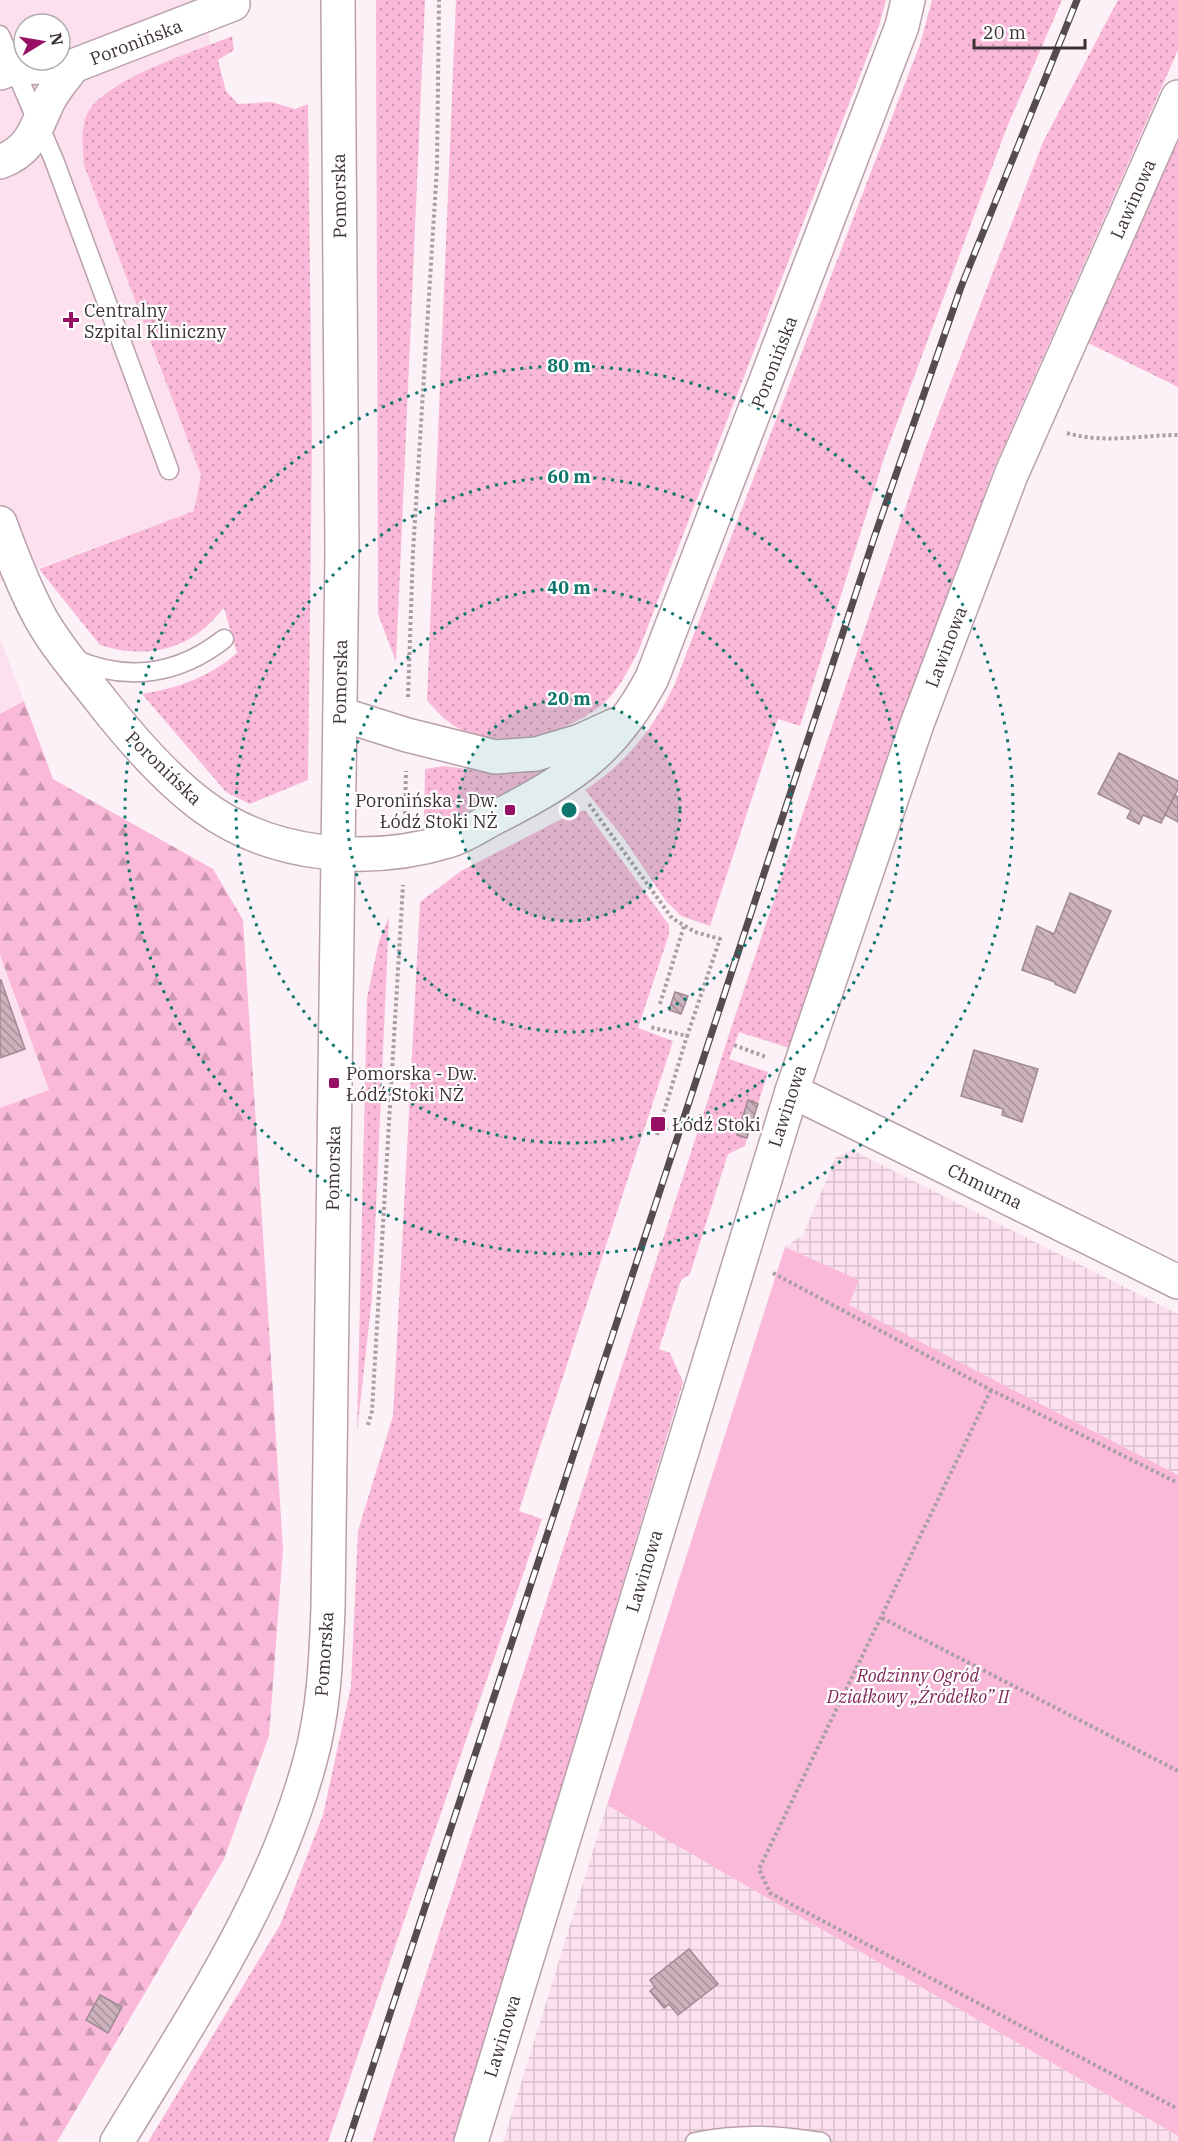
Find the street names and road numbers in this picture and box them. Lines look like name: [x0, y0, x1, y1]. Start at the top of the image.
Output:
street label: Poronińska: [87, 14, 186, 70]
street label: Pomorska: [327, 153, 351, 239]
street label: Lawinowa: [1105, 155, 1161, 243]
street label: Poronińska: [746, 312, 802, 411]
street label: Lawinowa: [920, 603, 972, 691]
street label: Pomorska: [328, 639, 352, 725]
street label: Poronińska: [121, 726, 207, 810]
street label: Lawinowa: [763, 1062, 811, 1150]
street label: Pomorska: [321, 1125, 345, 1211]
street label: Chmurna: [944, 1158, 1026, 1214]
street label: Lawinowa: [621, 1527, 668, 1615]
street label: Pomorska: [310, 1610, 338, 1697]
street label: Lawinowa: [479, 1992, 526, 2080]

